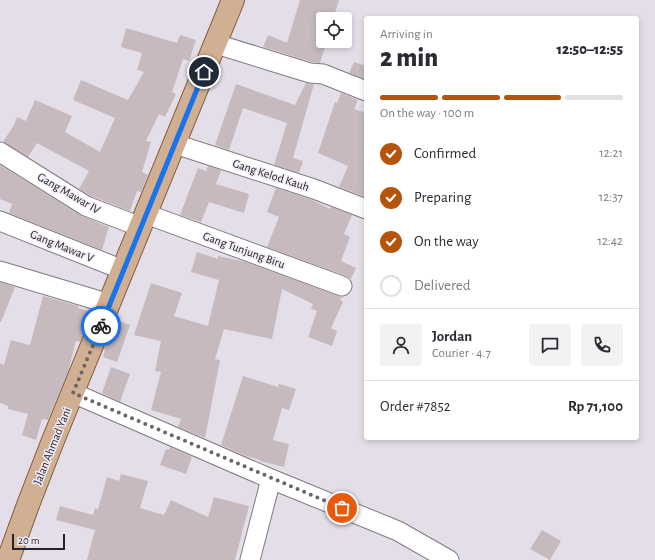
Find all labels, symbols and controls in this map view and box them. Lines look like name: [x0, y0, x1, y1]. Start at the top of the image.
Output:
map controls: [316, 12, 352, 48]
button: locate: [316, 12, 352, 48]
text: Arriving in: [380, 28, 433, 41]
text: 12:50–12:55: [556, 42, 623, 57]
text: 2 min: [380, 45, 438, 71]
pin: [187, 55, 221, 89]
icon: home: [193, 61, 215, 83]
text: On the way · 100 m: [380, 107, 474, 120]
icon: check: [380, 143, 402, 165]
text: Confirmed: [414, 146, 476, 161]
text: 12:21: [599, 147, 623, 160]
street label: Gang Kelod Kauh: [231, 157, 311, 193]
street label: Gang Mawar IV: [36, 170, 103, 216]
icon: check: [380, 187, 402, 209]
text: Preparing: [414, 190, 471, 205]
text: 12:37: [599, 191, 623, 204]
street label: Gang Mawar V: [29, 228, 96, 264]
street label: Gang Tunjung Biru: [201, 230, 287, 271]
icon: check: [380, 231, 402, 253]
text: On the way: [414, 234, 479, 249]
text: 12:42: [597, 235, 623, 248]
text: Delivered: [414, 278, 471, 293]
courier: [81, 306, 121, 346]
icon: bike: [90, 315, 112, 337]
button: person: [380, 324, 422, 366]
button: chat: [529, 324, 571, 366]
button: phone: [581, 324, 623, 366]
text: Jordan: [432, 329, 472, 344]
text: Courier · 4.7: [432, 347, 491, 360]
text: Order #7852: [380, 399, 451, 414]
text: Rp 71,100: [568, 399, 623, 414]
street label: Jalan Ahmad Yani: [31, 406, 73, 486]
pin: [325, 491, 359, 525]
icon: bag: [331, 497, 353, 519]
scale bar: [12, 532, 65, 551]
text: 20 m: [18, 535, 39, 546]

